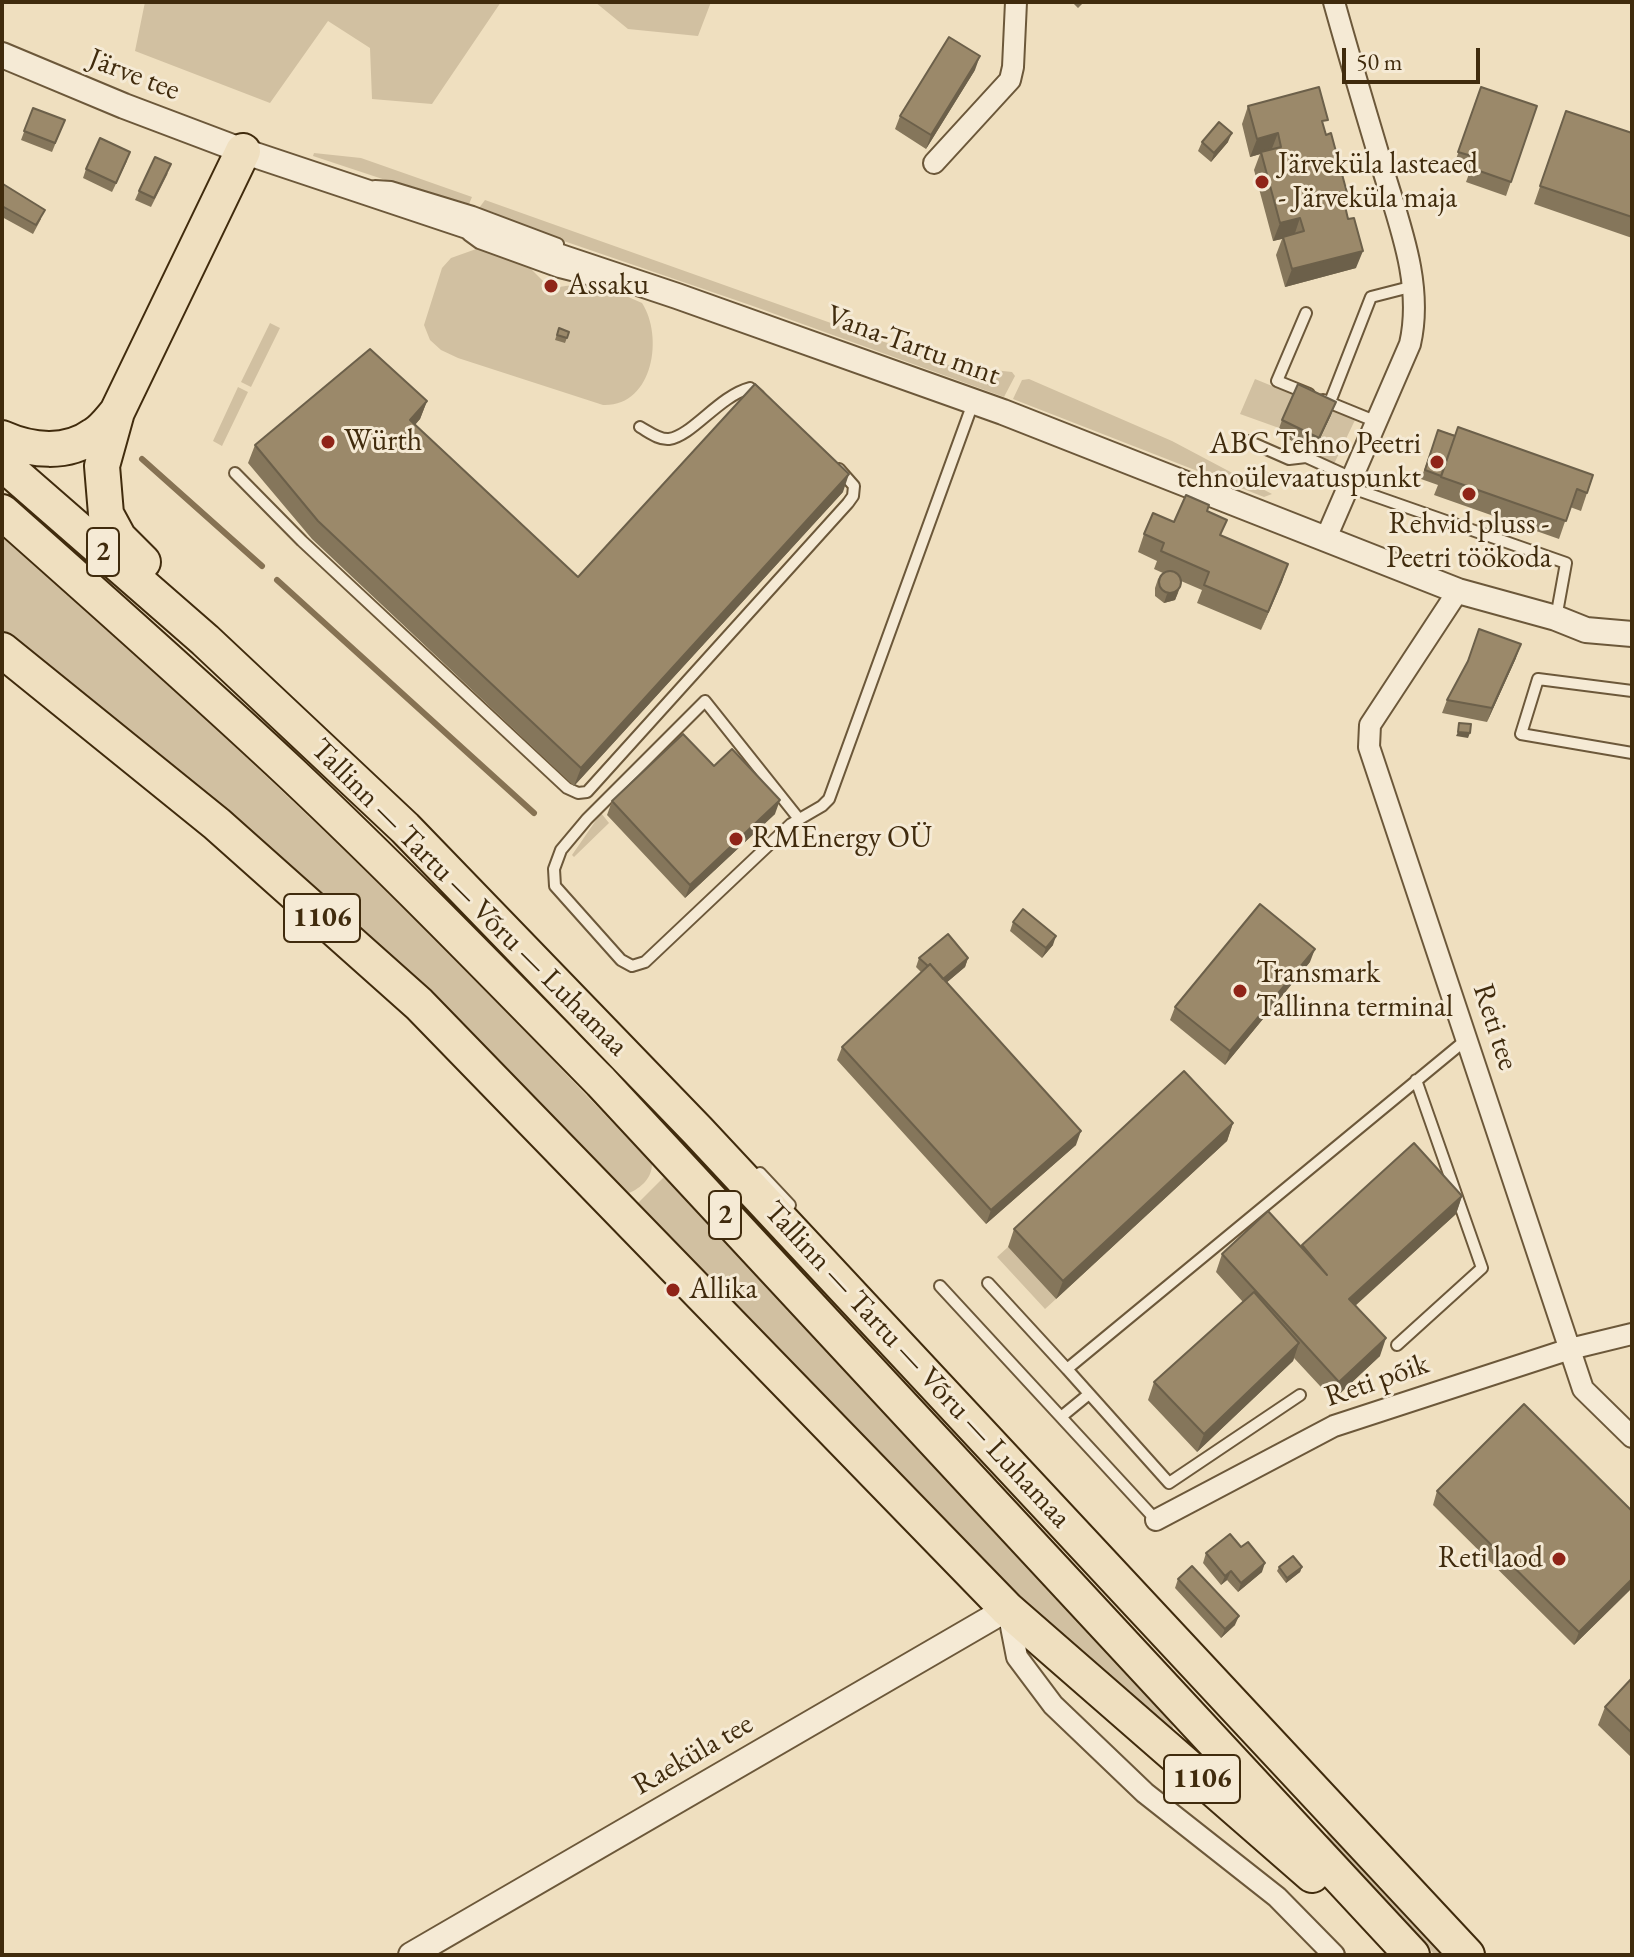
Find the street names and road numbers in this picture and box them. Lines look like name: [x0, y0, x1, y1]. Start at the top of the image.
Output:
street label: Järve tee: [83, 41, 185, 109]
street label: Vana-Tartu mnt: [821, 298, 1005, 394]
road number: 2: [87, 528, 119, 576]
street label: Tallinn — Tartu — Võru — Luhamaa: [303, 732, 635, 1064]
road number: 1106: [284, 894, 360, 942]
street label: Reti tee: [1464, 979, 1526, 1075]
road number: 2: [709, 1191, 741, 1239]
street label: Tallinn — Tartu — Võru — Luhamaa: [756, 1194, 1078, 1536]
street label: Reti põik: [1320, 1346, 1434, 1416]
street label: Raeküla tee: [627, 1706, 759, 1804]
road number: 1106: [1164, 1755, 1240, 1803]

